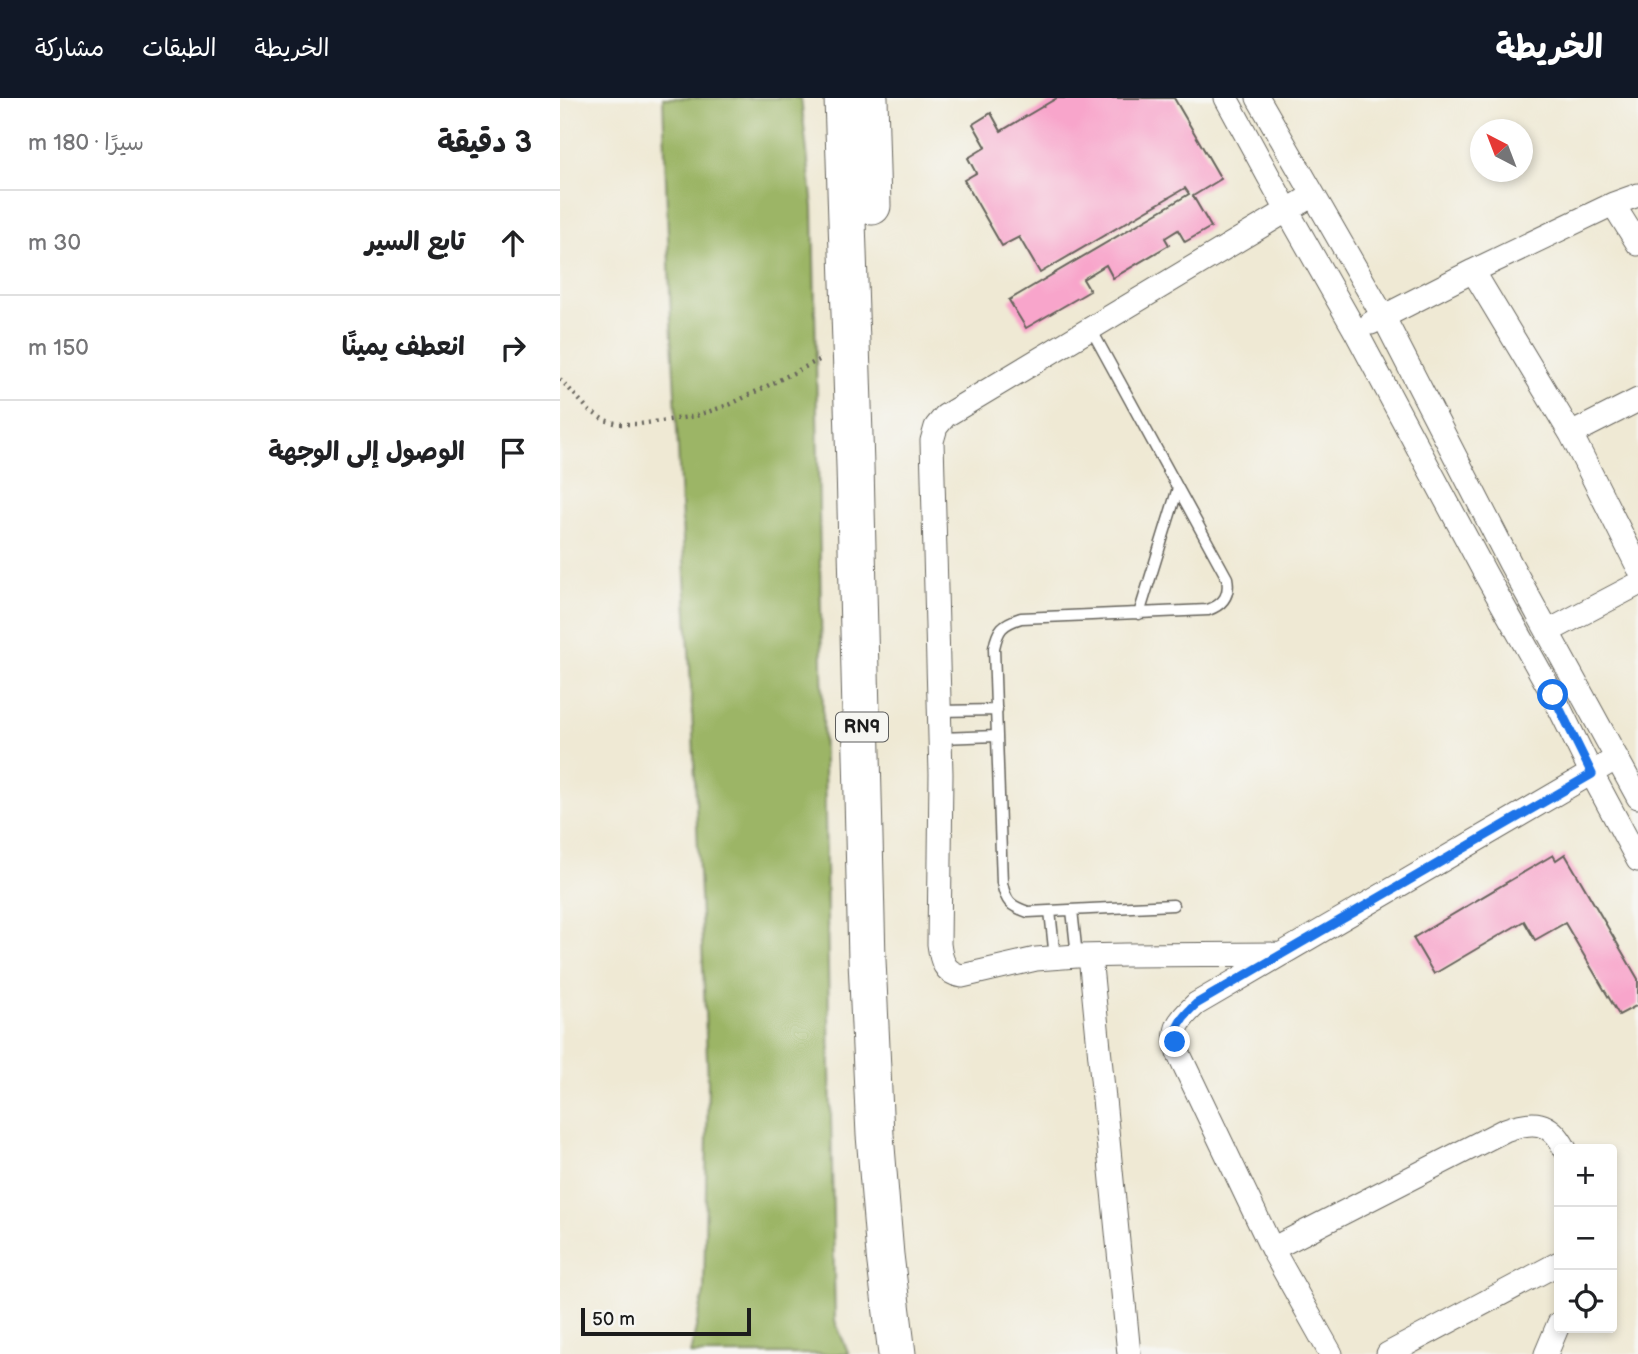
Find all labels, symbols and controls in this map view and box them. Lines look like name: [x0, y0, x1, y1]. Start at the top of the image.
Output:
text: الخريطة: [1496, 28, 1603, 68]
text: مشاركة: [35, 34, 104, 63]
text: الطبقات: [142, 34, 217, 63]
text: الخريطة: [255, 34, 329, 63]
north arrow: [1470, 119, 1533, 182]
text: 3 دقيقة: [437, 125, 532, 161]
text: سيرًا · 180 m: [28, 129, 144, 157]
icon: ahead: [494, 224, 532, 262]
text: تابع السير: [365, 227, 465, 258]
text: 30 m: [28, 229, 81, 257]
icon: right: [494, 329, 532, 367]
text: انعطف يمينًا: [342, 332, 465, 363]
text: 150 m: [28, 334, 89, 362]
icon: arrive: [494, 434, 532, 472]
text: الوصول إلى الوجهة: [268, 437, 465, 468]
route start: [1537, 679, 1568, 710]
road number: RN9: [836, 712, 888, 742]
route end: [1159, 1026, 1190, 1057]
map controls: [1554, 1144, 1617, 1333]
button: +: [1554, 1144, 1617, 1207]
button: −: [1554, 1207, 1617, 1270]
button: locate: [1554, 1270, 1617, 1333]
scale bar: [581, 1305, 751, 1337]
text: 50 m: [592, 1308, 635, 1331]

